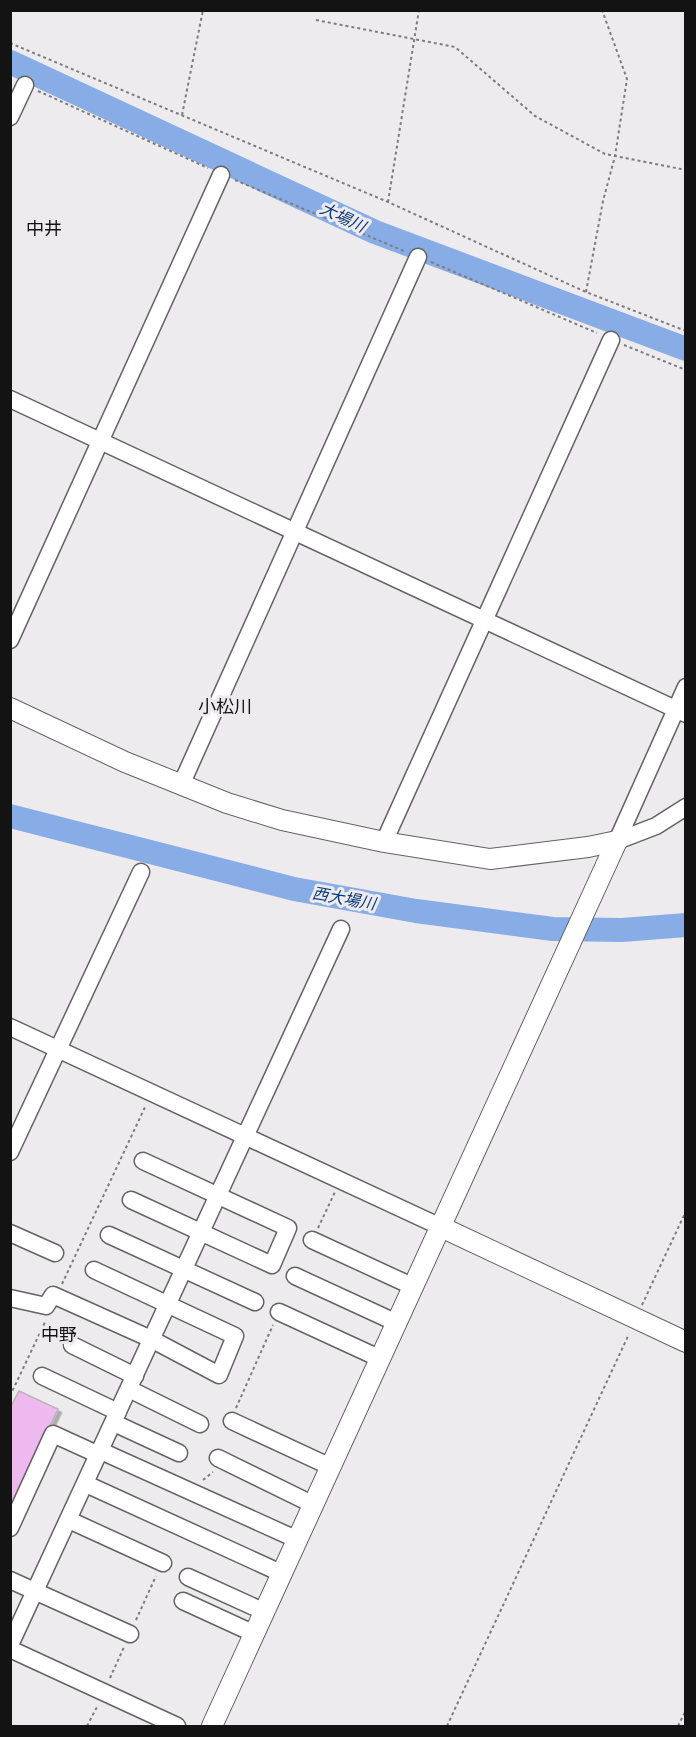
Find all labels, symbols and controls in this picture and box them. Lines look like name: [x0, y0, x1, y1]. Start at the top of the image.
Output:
water label: 大場川: [317, 198, 371, 237]
district label: 中井: [26, 217, 62, 240]
district label: 小松川: [198, 695, 252, 718]
water label: 西大場川: [311, 883, 379, 914]
district label: 中野: [41, 1323, 77, 1346]

